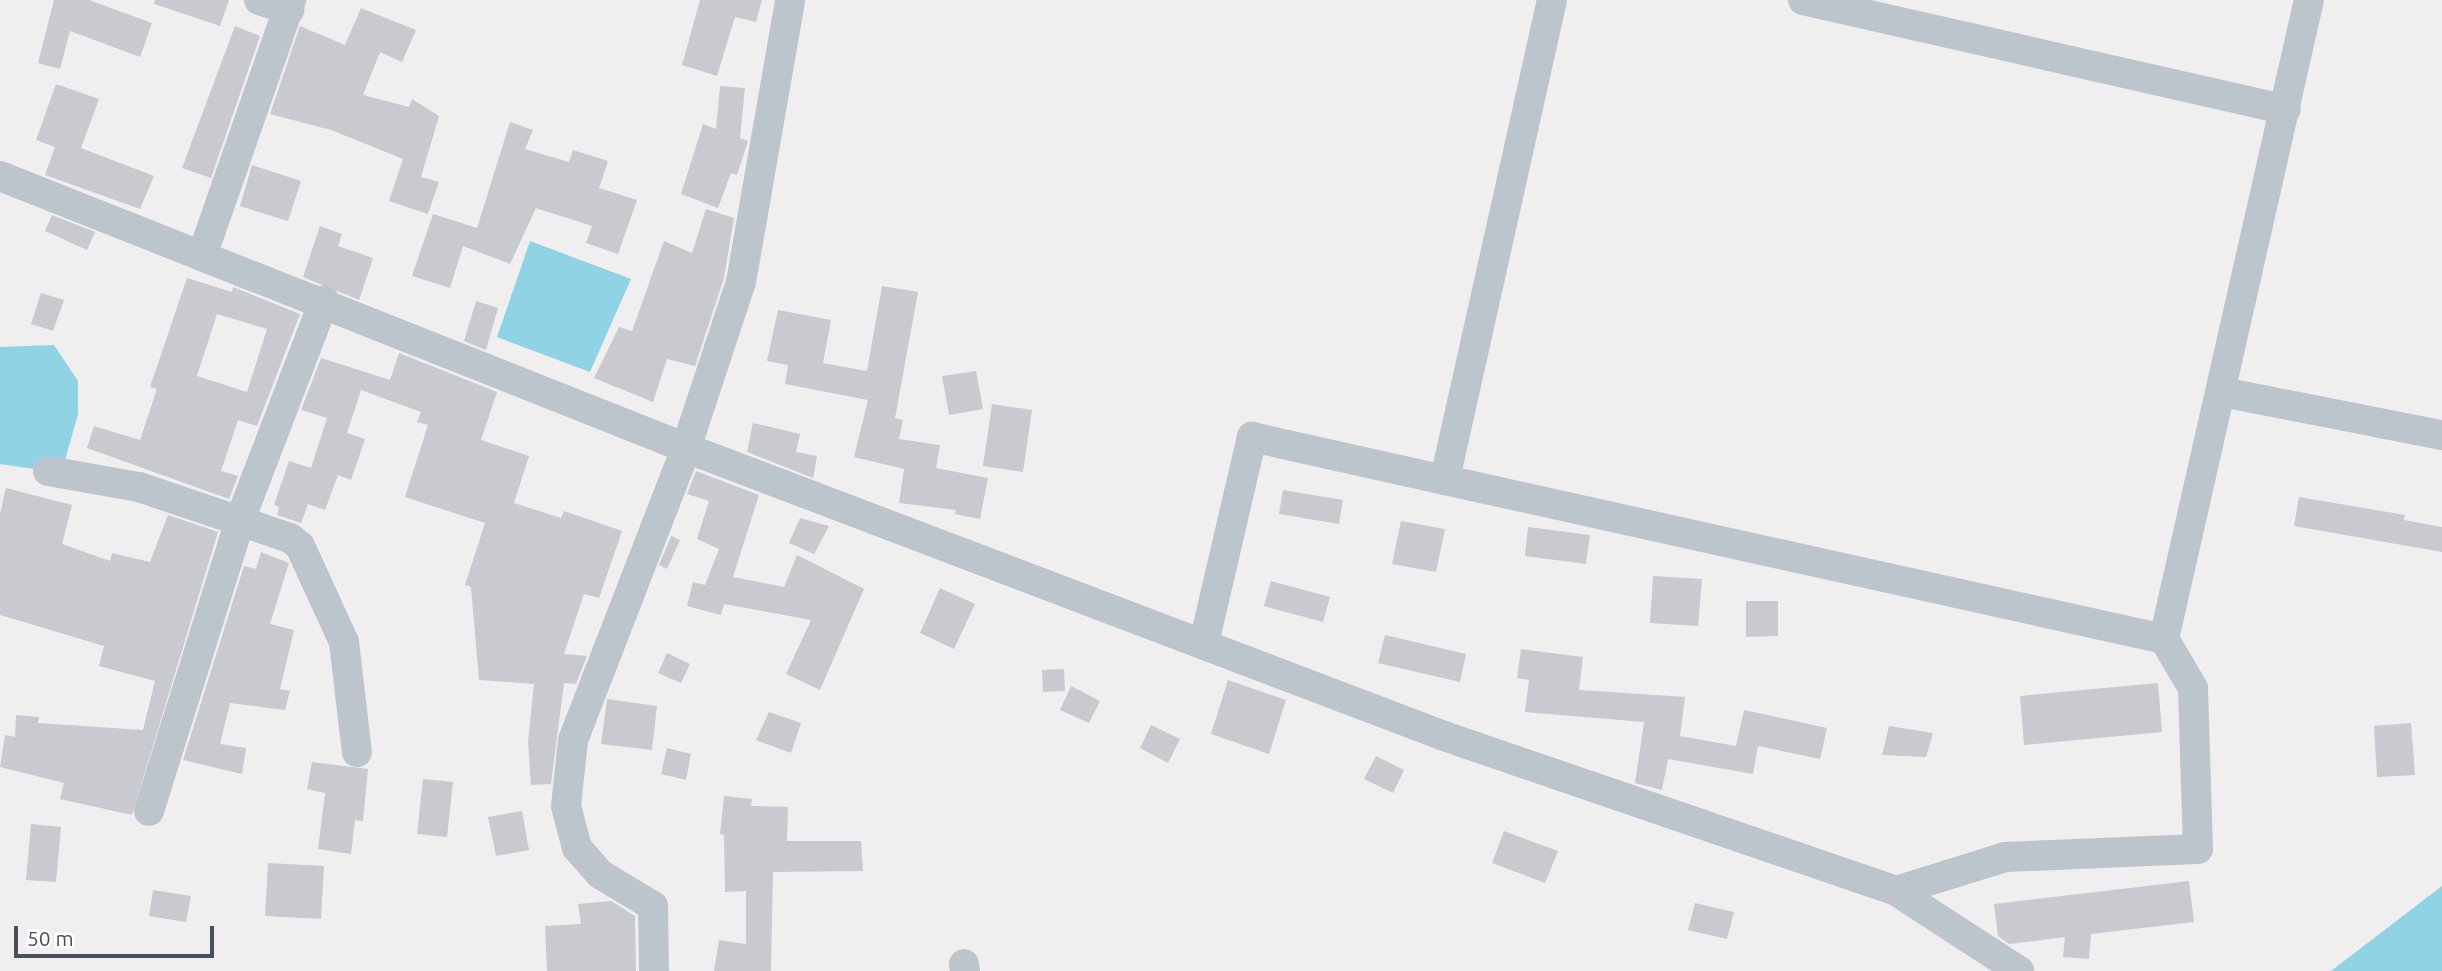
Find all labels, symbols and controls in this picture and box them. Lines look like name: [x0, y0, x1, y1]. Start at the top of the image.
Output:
scale bar: [18, 912, 217, 956]
text: 50 m: [27, 926, 74, 950]

